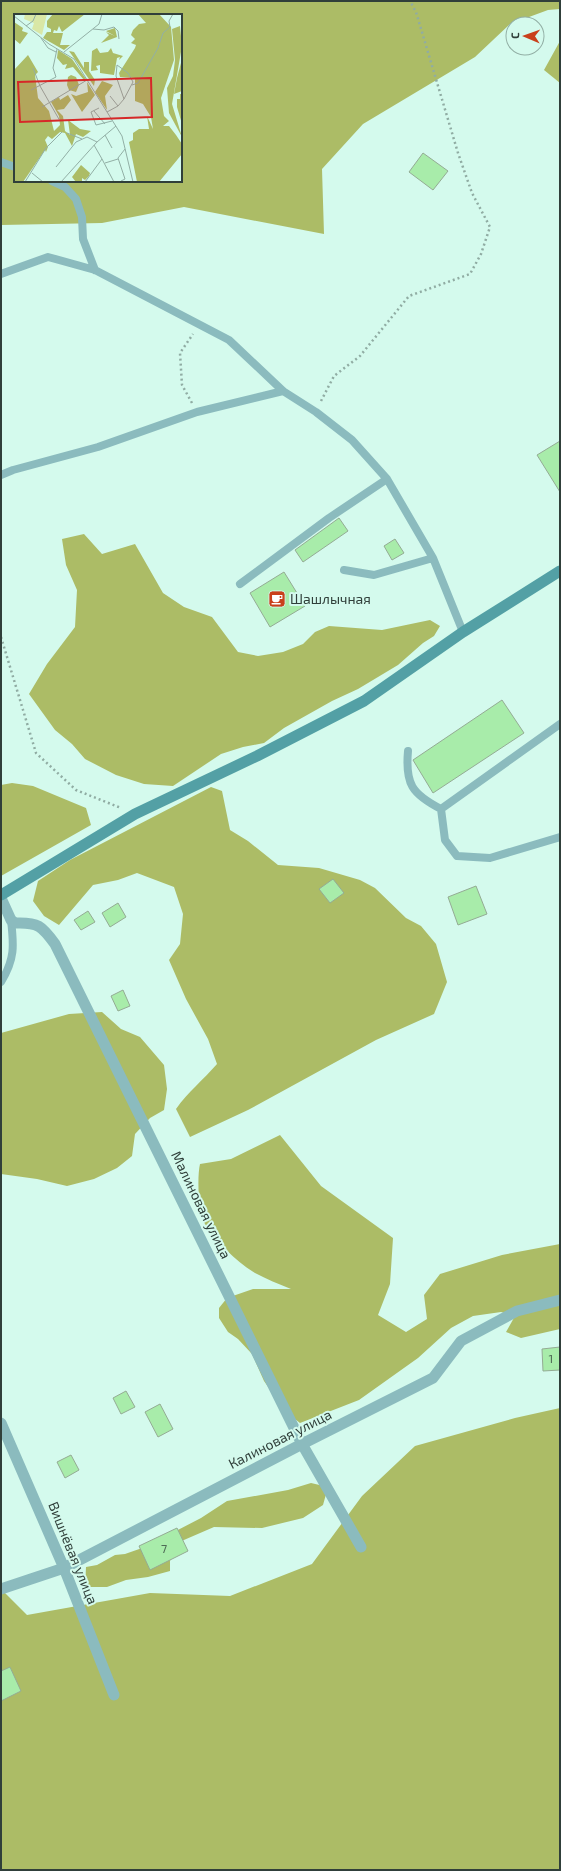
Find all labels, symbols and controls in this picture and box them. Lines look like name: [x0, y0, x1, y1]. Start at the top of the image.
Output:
inset map: [14, 14, 182, 182]
north arrow: [505, 16, 545, 56]
text: С: [508, 32, 521, 39]
cafe icon: Шашлычная: [267, 589, 287, 609]
place label: Шашлычная: [290, 590, 371, 607]
street label: Малиновая улица: [168, 1148, 235, 1261]
house number: 1: [549, 1351, 553, 1365]
street label: Калиновая улица: [225, 1405, 334, 1472]
street label: Вишнёвая улица: [45, 1499, 102, 1607]
house number: 7: [161, 1541, 167, 1555]

